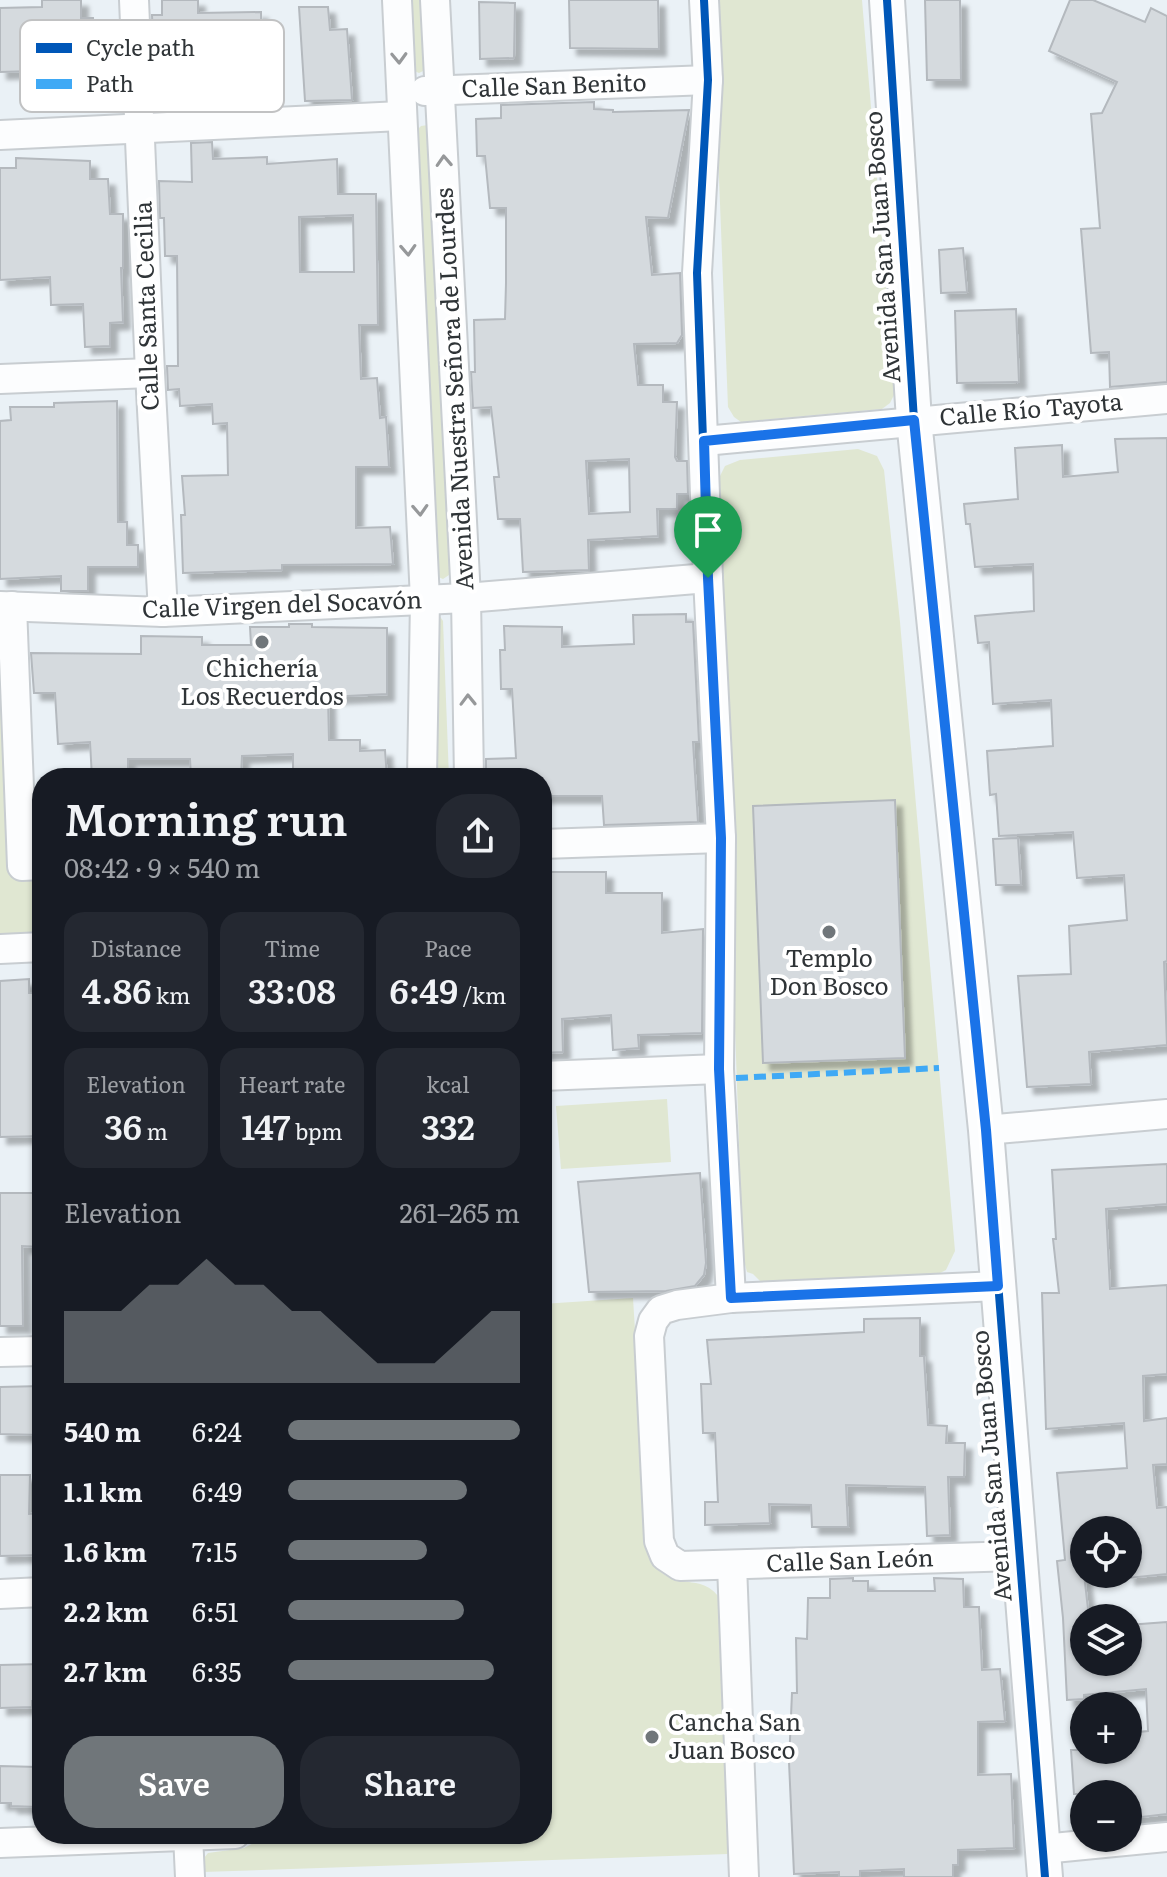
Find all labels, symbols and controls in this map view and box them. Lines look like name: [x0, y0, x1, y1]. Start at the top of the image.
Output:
legend: [20, 20, 284, 112]
text: Cycle path: [86, 30, 195, 63]
one-way arrow: [391, 52, 408, 65]
street label: Calle San Benito: [461, 63, 647, 104]
text: Path: [86, 66, 134, 99]
street label: Avenida San Juan Bosco: [854, 110, 907, 384]
one-way arrow: [436, 154, 453, 167]
street label: Avenida Nuestra Señora de Lourdes: [424, 187, 481, 591]
street label: Calle Santa Cecilia: [123, 201, 166, 412]
one-way arrow: [399, 244, 416, 257]
street label: Calle Río Tayota: [938, 382, 1124, 433]
pin: [674, 496, 742, 578]
one-way arrow: [412, 504, 429, 517]
icon: arrive: [686, 508, 730, 552]
street label: Calle Virgen del Socavón: [141, 580, 423, 625]
marker: Chichería Los Recuerdos: [253, 633, 271, 651]
place label: Chichería Los Recuerdos: [180, 649, 344, 712]
one-way arrow: [459, 693, 477, 706]
text: Morning run: [64, 784, 348, 850]
button: share: [436, 794, 520, 878]
text: 08:42 · 9 × 540 m: [64, 847, 260, 886]
marker: Templo Don Bosco: [820, 923, 838, 941]
text: Distance: [91, 931, 181, 964]
text: Time: [264, 931, 320, 964]
text: Pace: [424, 931, 472, 964]
place label: Templo Don Bosco: [769, 939, 889, 1002]
text: 4.86: [82, 964, 151, 1014]
text: 33:08: [248, 964, 336, 1014]
text: 6:49: [390, 964, 458, 1014]
text: km: [151, 978, 190, 1011]
text: /km: [458, 978, 506, 1011]
text: Elevation: [86, 1067, 186, 1100]
text: Heart rate: [239, 1067, 345, 1100]
text: kcal: [426, 1067, 470, 1100]
text: 36: [104, 1100, 142, 1150]
text: 147: [241, 1100, 290, 1150]
text: 332: [421, 1100, 475, 1150]
text: m: [142, 1114, 168, 1147]
text: bpm: [290, 1114, 343, 1147]
text: Elevation: [64, 1192, 182, 1231]
text: 261–265 m: [400, 1192, 520, 1231]
street label: Avenida San Juan Bosco: [960, 1329, 1019, 1604]
text: 540 m: [64, 1411, 141, 1450]
text: 6:24: [192, 1411, 242, 1450]
text: 1.1 km: [64, 1471, 143, 1510]
text: 6:49: [192, 1471, 242, 1510]
map controls: [1070, 1516, 1142, 1852]
button: locate: [1070, 1516, 1142, 1588]
text: 1.6 km: [64, 1531, 147, 1570]
text: 7:15: [192, 1531, 237, 1570]
street label: Calle San León: [766, 1538, 934, 1579]
text: 2.2 km: [64, 1591, 149, 1630]
text: 6:51: [192, 1591, 238, 1630]
button: layers: [1070, 1604, 1142, 1676]
text: 2.7 km: [64, 1651, 147, 1690]
text: 6:35: [192, 1651, 242, 1690]
button: +: [1070, 1692, 1142, 1764]
place label: Cancha San Juan Bosco: [668, 1703, 801, 1766]
marker: Cancha San Juan Bosco: [643, 1728, 661, 1746]
button: Save: [64, 1736, 284, 1828]
button: Share: [300, 1736, 520, 1828]
button: −: [1070, 1780, 1142, 1852]

